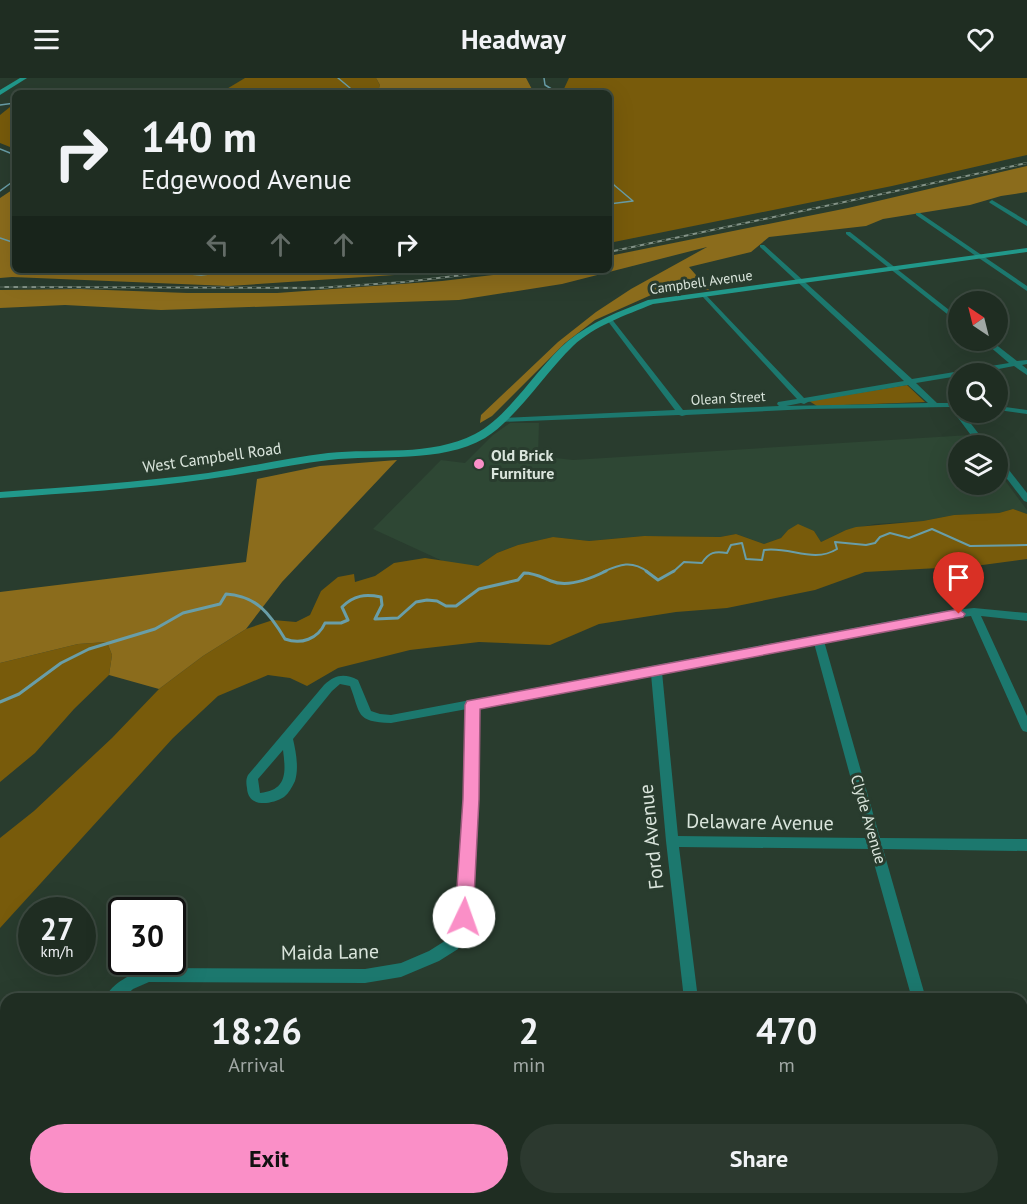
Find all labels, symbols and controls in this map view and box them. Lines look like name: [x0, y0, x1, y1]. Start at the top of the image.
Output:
text: Headway: [461, 22, 566, 56]
icon: menu: [30, 23, 63, 56]
icon: heart: [964, 23, 997, 56]
text: 140 m: [141, 109, 257, 164]
icon: right: [42, 114, 120, 192]
text: Edgewood Avenue: [141, 162, 352, 196]
icon: left: [201, 228, 234, 261]
icon: ahead: [264, 228, 297, 261]
icon: ahead: [327, 228, 360, 261]
icon: right: [390, 228, 423, 261]
street label: Campbell Avenue: [648, 266, 754, 298]
north arrow: [948, 291, 1008, 351]
map controls: [948, 291, 1008, 495]
button: search: [948, 363, 1008, 423]
street label: Olean Street: [690, 387, 766, 409]
button: layers: [948, 435, 1008, 495]
street label: West Campbell Road: [141, 437, 283, 477]
place label: Old Brick Furniture: [491, 445, 554, 483]
marker: Old Brick Furniture: [472, 457, 486, 471]
pin: [933, 552, 984, 614]
icon: arrive: [942, 561, 975, 594]
street label: Clyde Avenue: [847, 772, 891, 866]
street label: Ford Avenue: [633, 783, 669, 891]
street label: Delaware Avenue: [686, 808, 834, 836]
position arrow: [432, 885, 496, 949]
speed limit sign: 30: [108, 897, 186, 975]
text: 27: [40, 909, 74, 948]
street label: Maida Lane: [281, 938, 379, 966]
text: km/h: [41, 942, 73, 961]
text: 18:26: [211, 1007, 302, 1054]
text: 2: [519, 1007, 539, 1054]
text: 470: [756, 1007, 817, 1054]
text: Arrival: [228, 1052, 284, 1078]
text: min: [513, 1052, 545, 1078]
text: m: [779, 1052, 795, 1078]
button: Exit: [30, 1124, 508, 1193]
button: Share: [520, 1124, 998, 1193]

